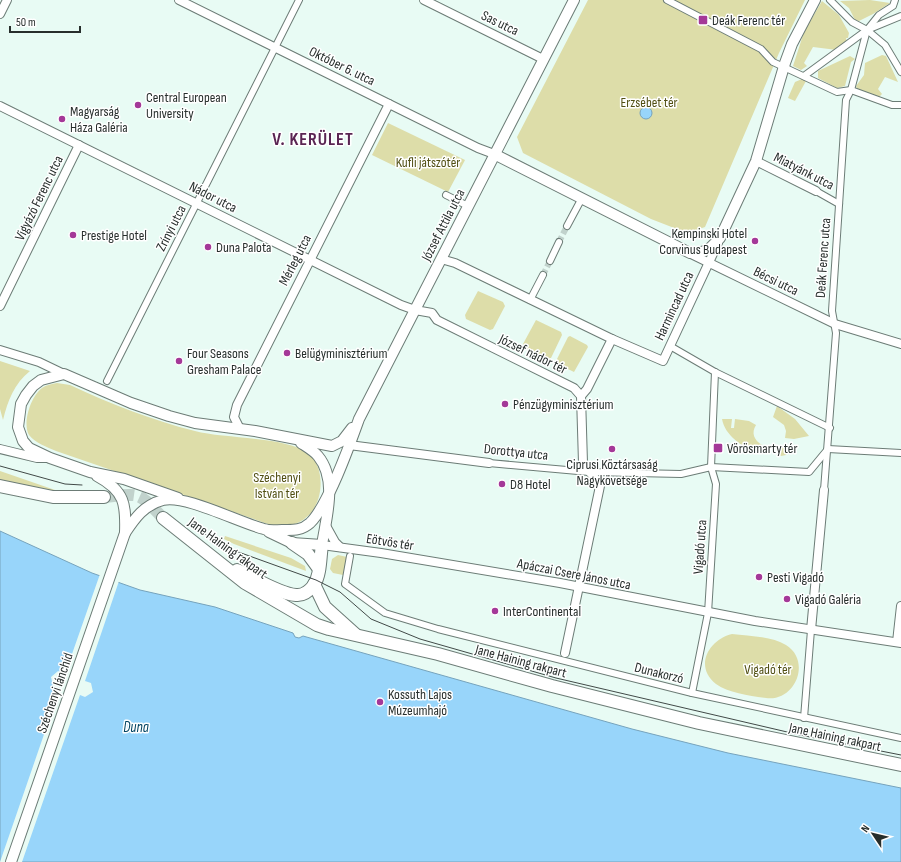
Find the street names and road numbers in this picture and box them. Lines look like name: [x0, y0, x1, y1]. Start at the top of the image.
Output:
street label: Sas utca: [479, 7, 521, 39]
street label: Október 6. utca: [306, 43, 378, 89]
street label: Miatyánk utca: [771, 149, 837, 193]
street label: Vigyázó Ferenc utca: [11, 153, 67, 243]
street label: Nádor utca: [186, 178, 240, 216]
street label: József Attila utca: [417, 186, 468, 265]
street label: Zrínyi utca: [152, 202, 190, 254]
street label: Deák Ferenc utca: [812, 217, 834, 299]
street label: Mérleg utca: [275, 232, 315, 288]
street label: Bécsi utca: [751, 263, 801, 299]
street label: Harmincad utca: [651, 269, 697, 343]
street label: József nádor tér: [495, 330, 570, 378]
street label: Dorottya utca: [483, 440, 549, 464]
street label: Jane Haining rakpart: [184, 513, 271, 582]
street label: Vigadó utca: [690, 519, 710, 575]
street label: Eötvös tér: [365, 530, 415, 554]
street label: Apáczai Csere János utca: [515, 554, 632, 593]
street label: Jane Haining rakpart: [473, 640, 568, 681]
street label: Széchenyi lánchíd: [33, 650, 77, 735]
street label: Dunakorzó: [633, 659, 685, 687]
street label: Jane Haining rakpart: [786, 719, 883, 755]

